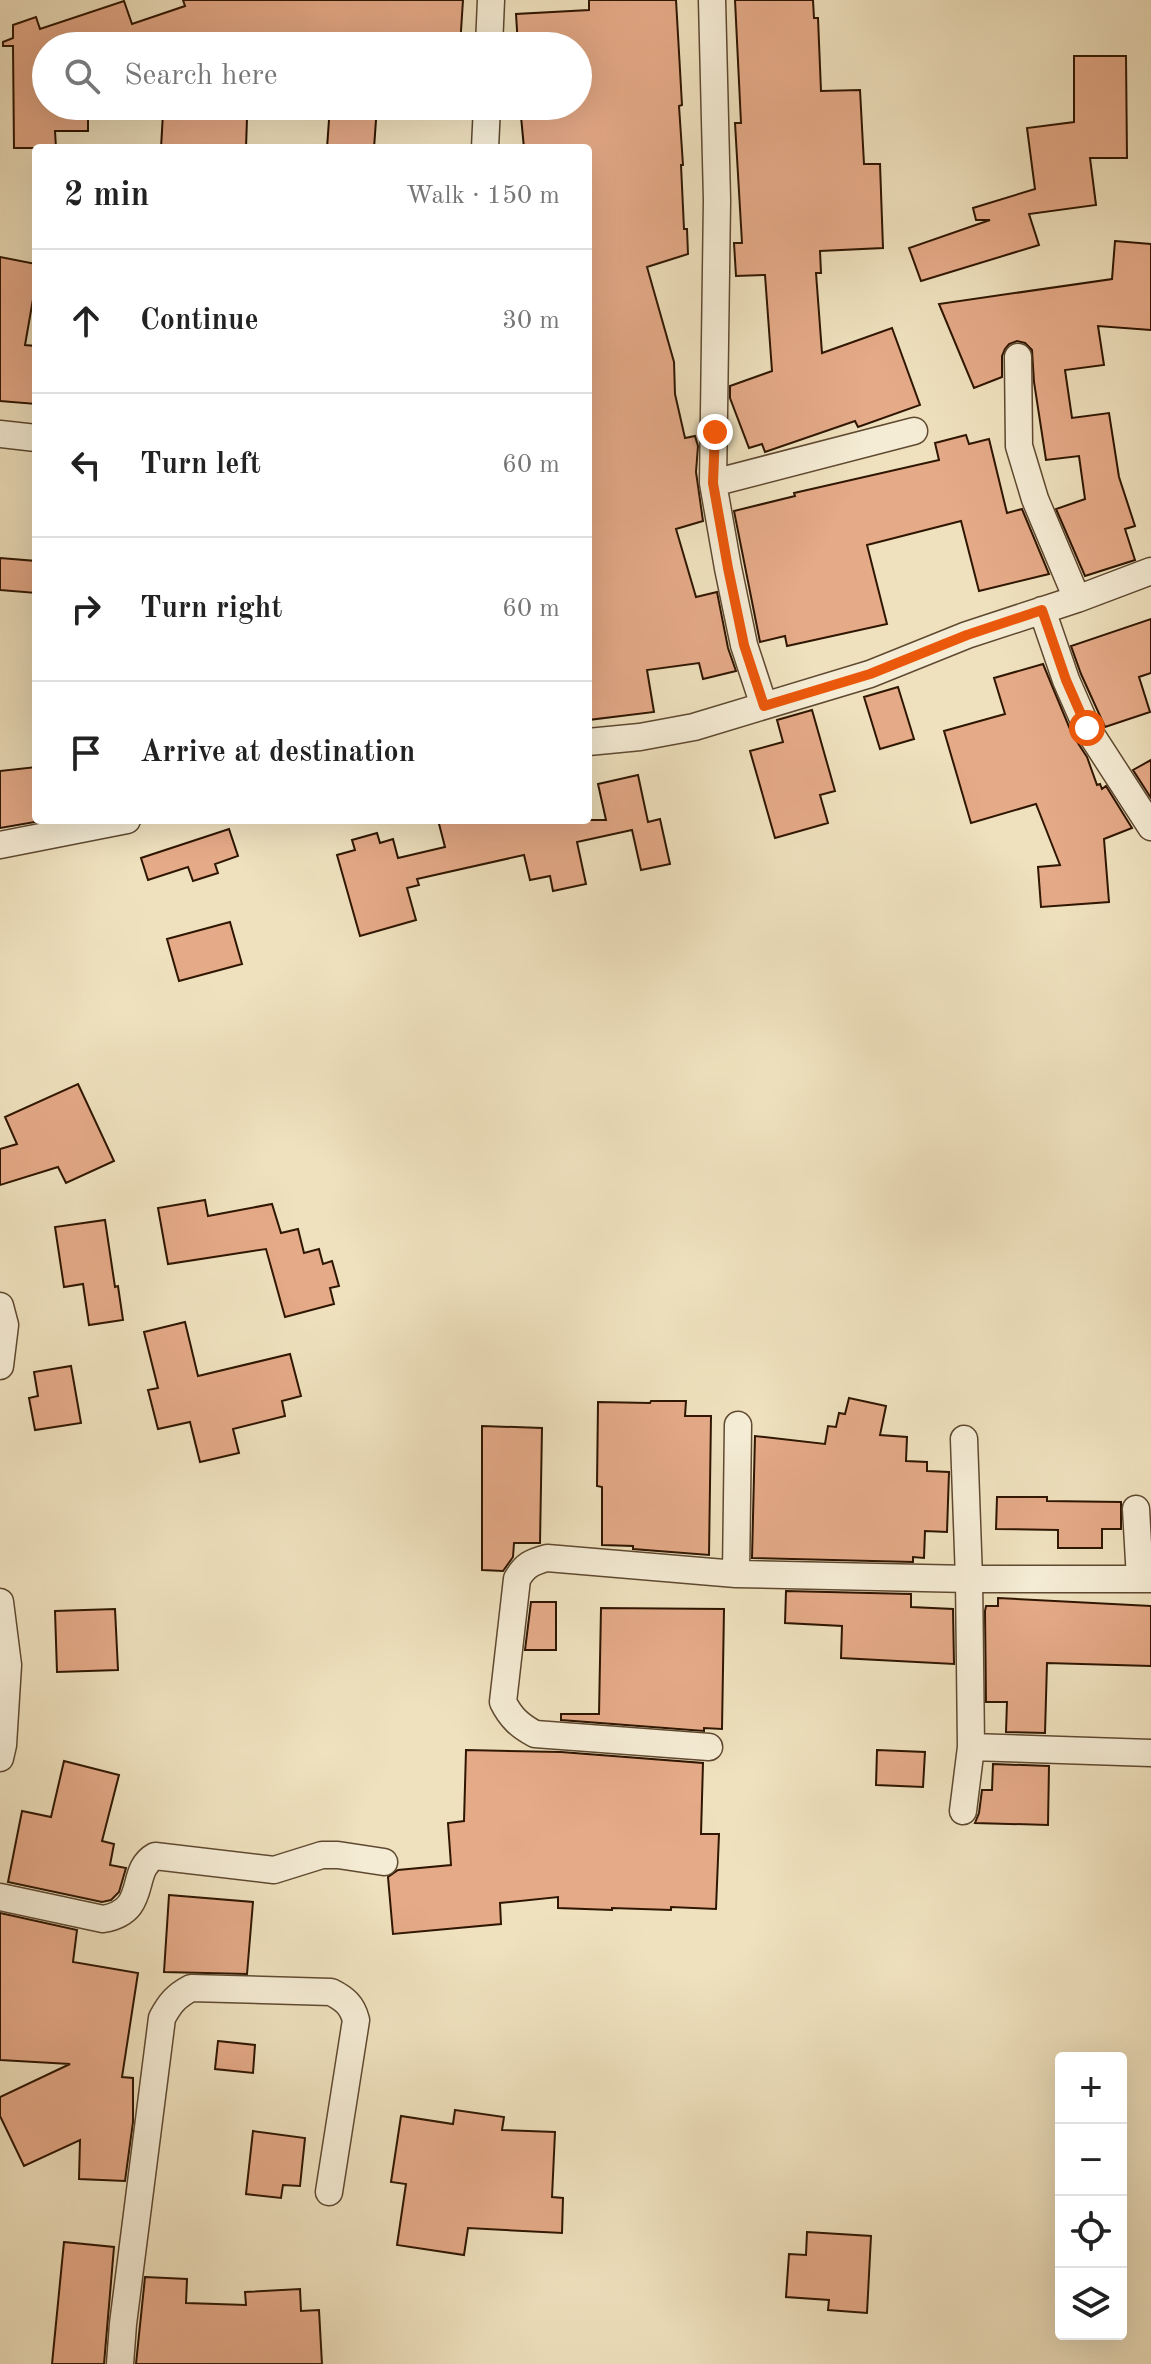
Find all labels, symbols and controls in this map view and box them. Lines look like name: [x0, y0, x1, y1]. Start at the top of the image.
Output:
search box: [32, 32, 592, 120]
icon: search: [60, 54, 104, 98]
text: Search here: [124, 61, 278, 91]
text: 2 min: [64, 179, 149, 213]
text: Walk · 150 m: [406, 183, 560, 209]
icon: ahead: [64, 299, 108, 343]
text: Continue: [140, 306, 259, 336]
text: 30 m: [502, 308, 560, 334]
route end: [697, 414, 733, 450]
icon: left: [64, 443, 108, 487]
text: Turn left: [140, 450, 261, 480]
text: 60 m: [502, 452, 560, 478]
icon: right: [64, 587, 108, 631]
text: Turn right: [140, 594, 282, 624]
text: 60 m: [502, 596, 560, 622]
route start: [1069, 710, 1105, 746]
icon: arrive: [64, 731, 108, 775]
text: Arrive at destination: [140, 738, 415, 768]
map controls: [1055, 2052, 1127, 2340]
button: +: [1055, 2052, 1127, 2124]
button: −: [1055, 2124, 1127, 2196]
button: locate: [1055, 2196, 1127, 2268]
button: layers: [1055, 2268, 1127, 2340]

